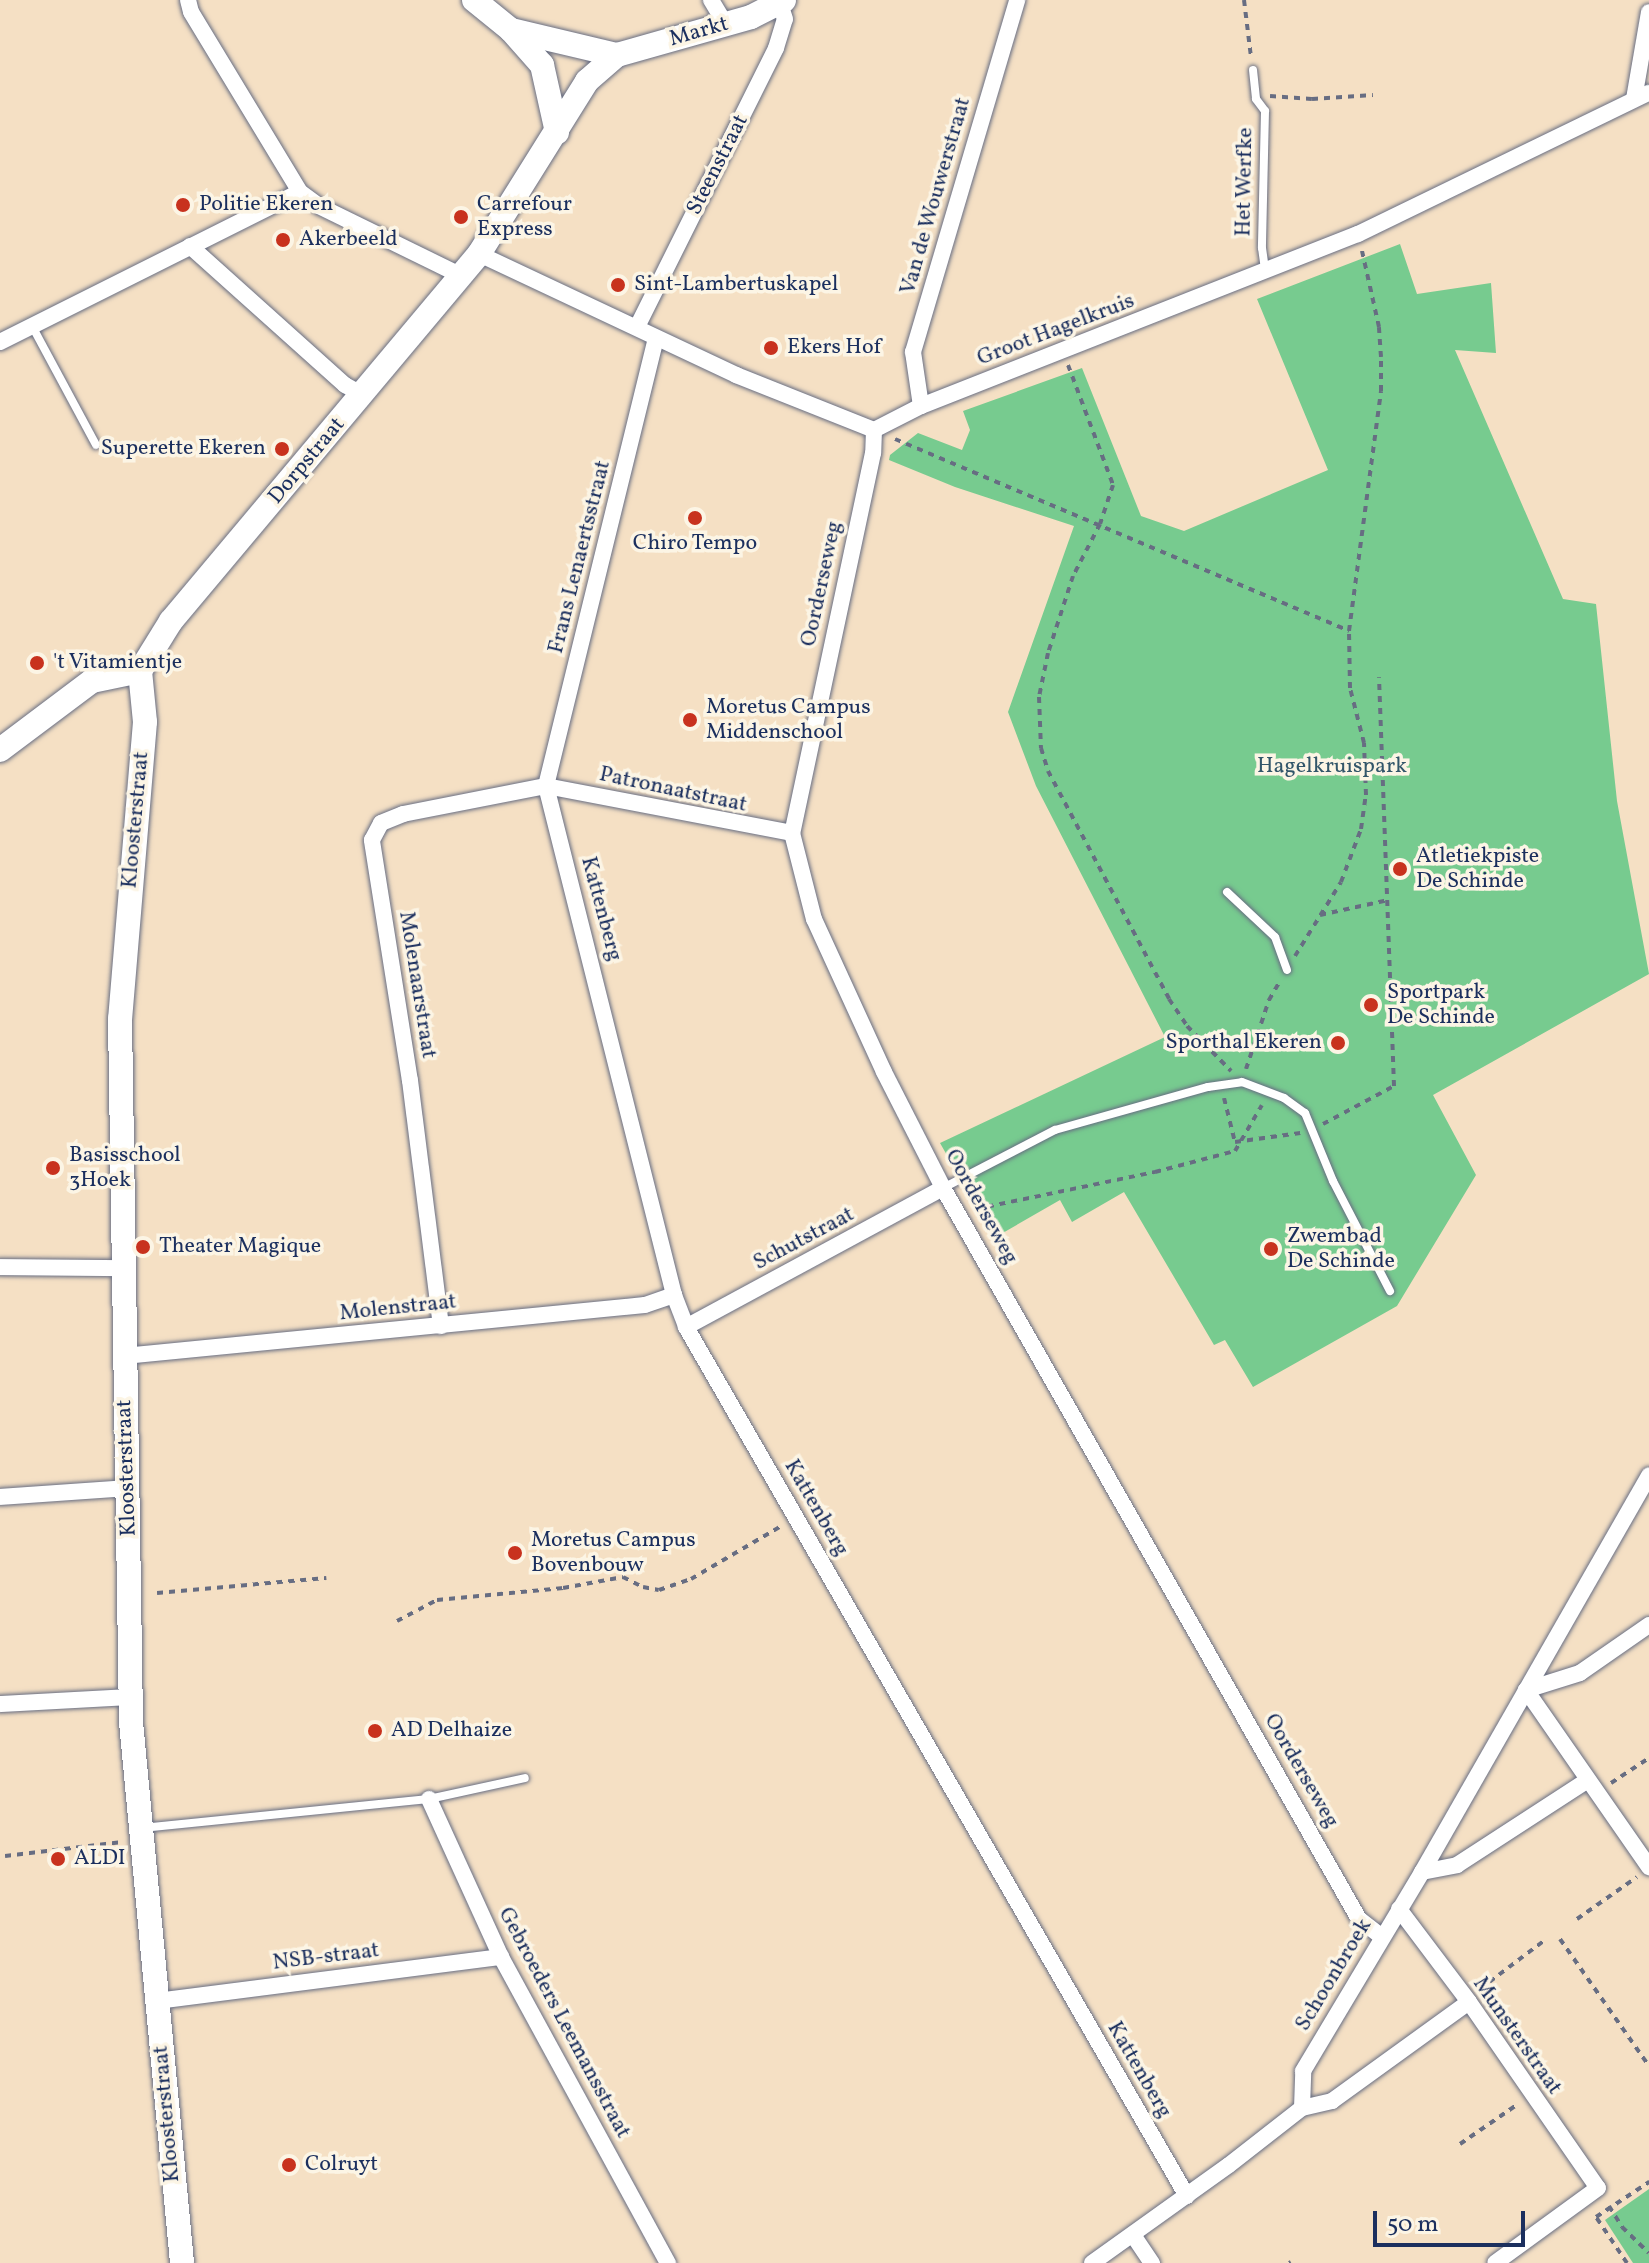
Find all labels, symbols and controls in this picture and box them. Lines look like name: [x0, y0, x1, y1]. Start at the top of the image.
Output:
street label: Markt: [666, 11, 732, 53]
street label: Van de Wouwerstraat: [895, 94, 977, 298]
street label: Steenstraat: [681, 110, 755, 220]
street label: Het Werfke: [1231, 127, 1259, 237]
place label: Carrefour Express: [477, 191, 572, 242]
place label: Politie Ekeren: [199, 192, 333, 218]
marker: Politie Ekeren: [174, 196, 192, 214]
marker: Carrefour Express: [452, 208, 470, 226]
place label: Akerbeeld: [299, 227, 398, 253]
marker: Akerbeeld: [274, 231, 292, 249]
place label: Sint-Lambertuskapel: [634, 272, 838, 298]
marker: Sint-Lambertuskapel: [609, 276, 627, 294]
street label: Groot Hagelkruis: [974, 288, 1138, 372]
place label: Ekers Hof: [787, 335, 881, 361]
marker: Ekers Hof: [762, 339, 780, 357]
street label: Dorpstraat: [263, 412, 351, 510]
place label: Superette Ekeren: [101, 436, 266, 462]
marker: Superette Ekeren: [273, 440, 291, 458]
street label: Frans Lenaertsstraat: [543, 458, 617, 656]
marker: Chiro Tempo: [686, 509, 704, 527]
street label: Oorderseweg: [796, 519, 848, 649]
place label: Chiro Tempo: [633, 531, 757, 557]
place label: 't Vitamientje: [53, 650, 183, 676]
marker: 't Vitamientje: [28, 654, 46, 672]
place label: Moretus Campus Middenschool: [706, 694, 871, 746]
marker: Moretus Campus Middenschool: [681, 711, 699, 729]
street label: Kloosterstraat: [117, 751, 155, 889]
park label: Hagelkruispark: [1257, 754, 1407, 780]
street label: Patronaatstraat: [597, 761, 749, 819]
place label: Atletiekpiste De Schinde: [1416, 843, 1539, 894]
street label: Kattenberg: [574, 854, 628, 964]
marker: Atletiekpiste De Schinde: [1391, 860, 1409, 878]
street label: Molenaarstraat: [392, 910, 442, 1060]
place label: Sportpark De Schinde: [1387, 979, 1495, 1030]
marker: Sportpark De Schinde: [1362, 996, 1380, 1014]
place label: Sporthal Ekeren: [1165, 1030, 1322, 1056]
marker: Sporthal Ekeren: [1329, 1034, 1347, 1052]
place label: Basisschool 3Hoek: [69, 1142, 181, 1194]
street label: Oorderseweg: [939, 1145, 1023, 1269]
marker: Basisschool 3Hoek: [44, 1159, 62, 1177]
street label: Schutstraat: [749, 1201, 859, 1277]
place label: Zwembad De Schinde: [1287, 1223, 1395, 1274]
place label: Theater Magique: [159, 1234, 321, 1260]
marker: Theater Magique: [134, 1238, 152, 1256]
marker: Zwembad De Schinde: [1262, 1240, 1280, 1258]
street label: Molenstraat: [338, 1289, 458, 1327]
street label: Kloosterstraat: [111, 1399, 143, 1537]
street label: Kattenberg: [778, 1455, 854, 1561]
place label: Moretus Campus Bovenbouw: [531, 1527, 696, 1578]
marker: Moretus Campus Bovenbouw: [506, 1544, 524, 1562]
street label: Oorderseweg: [1258, 1709, 1344, 1833]
place label: AD Delhaize: [391, 1718, 512, 1744]
marker: AD Delhaize: [366, 1722, 384, 1740]
place label: ALDI: [74, 1846, 126, 1872]
marker: ALDI: [49, 1850, 67, 1868]
street label: Gebroeders Leemansstraat: [492, 1903, 636, 2143]
street label: Schoonbroek: [1290, 1914, 1378, 2036]
street label: NSB-straat: [271, 1937, 381, 1977]
street label: Munsterstraat: [1467, 1972, 1567, 2100]
street label: Kattenberg: [1101, 2017, 1177, 2123]
street label: Kloosterstraat: [148, 2045, 186, 2183]
place label: Colruyt: [305, 2152, 378, 2178]
marker: Colruyt: [280, 2156, 298, 2174]
scale bar: [1377, 2195, 1529, 2245]
text: 50 m: [1387, 2208, 1439, 2242]

